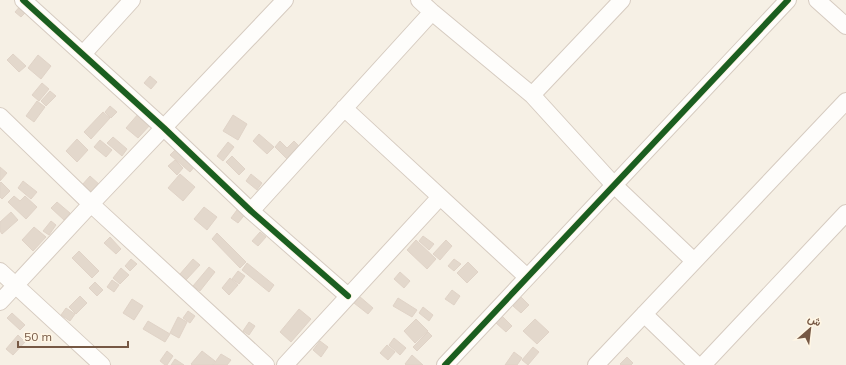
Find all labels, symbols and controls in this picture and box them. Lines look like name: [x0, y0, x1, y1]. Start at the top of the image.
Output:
north arrow: [790, 309, 830, 349]
text: ش: [806, 311, 824, 329]
scale bar: [18, 323, 128, 349]
text: 50 m: [24, 329, 52, 344]

